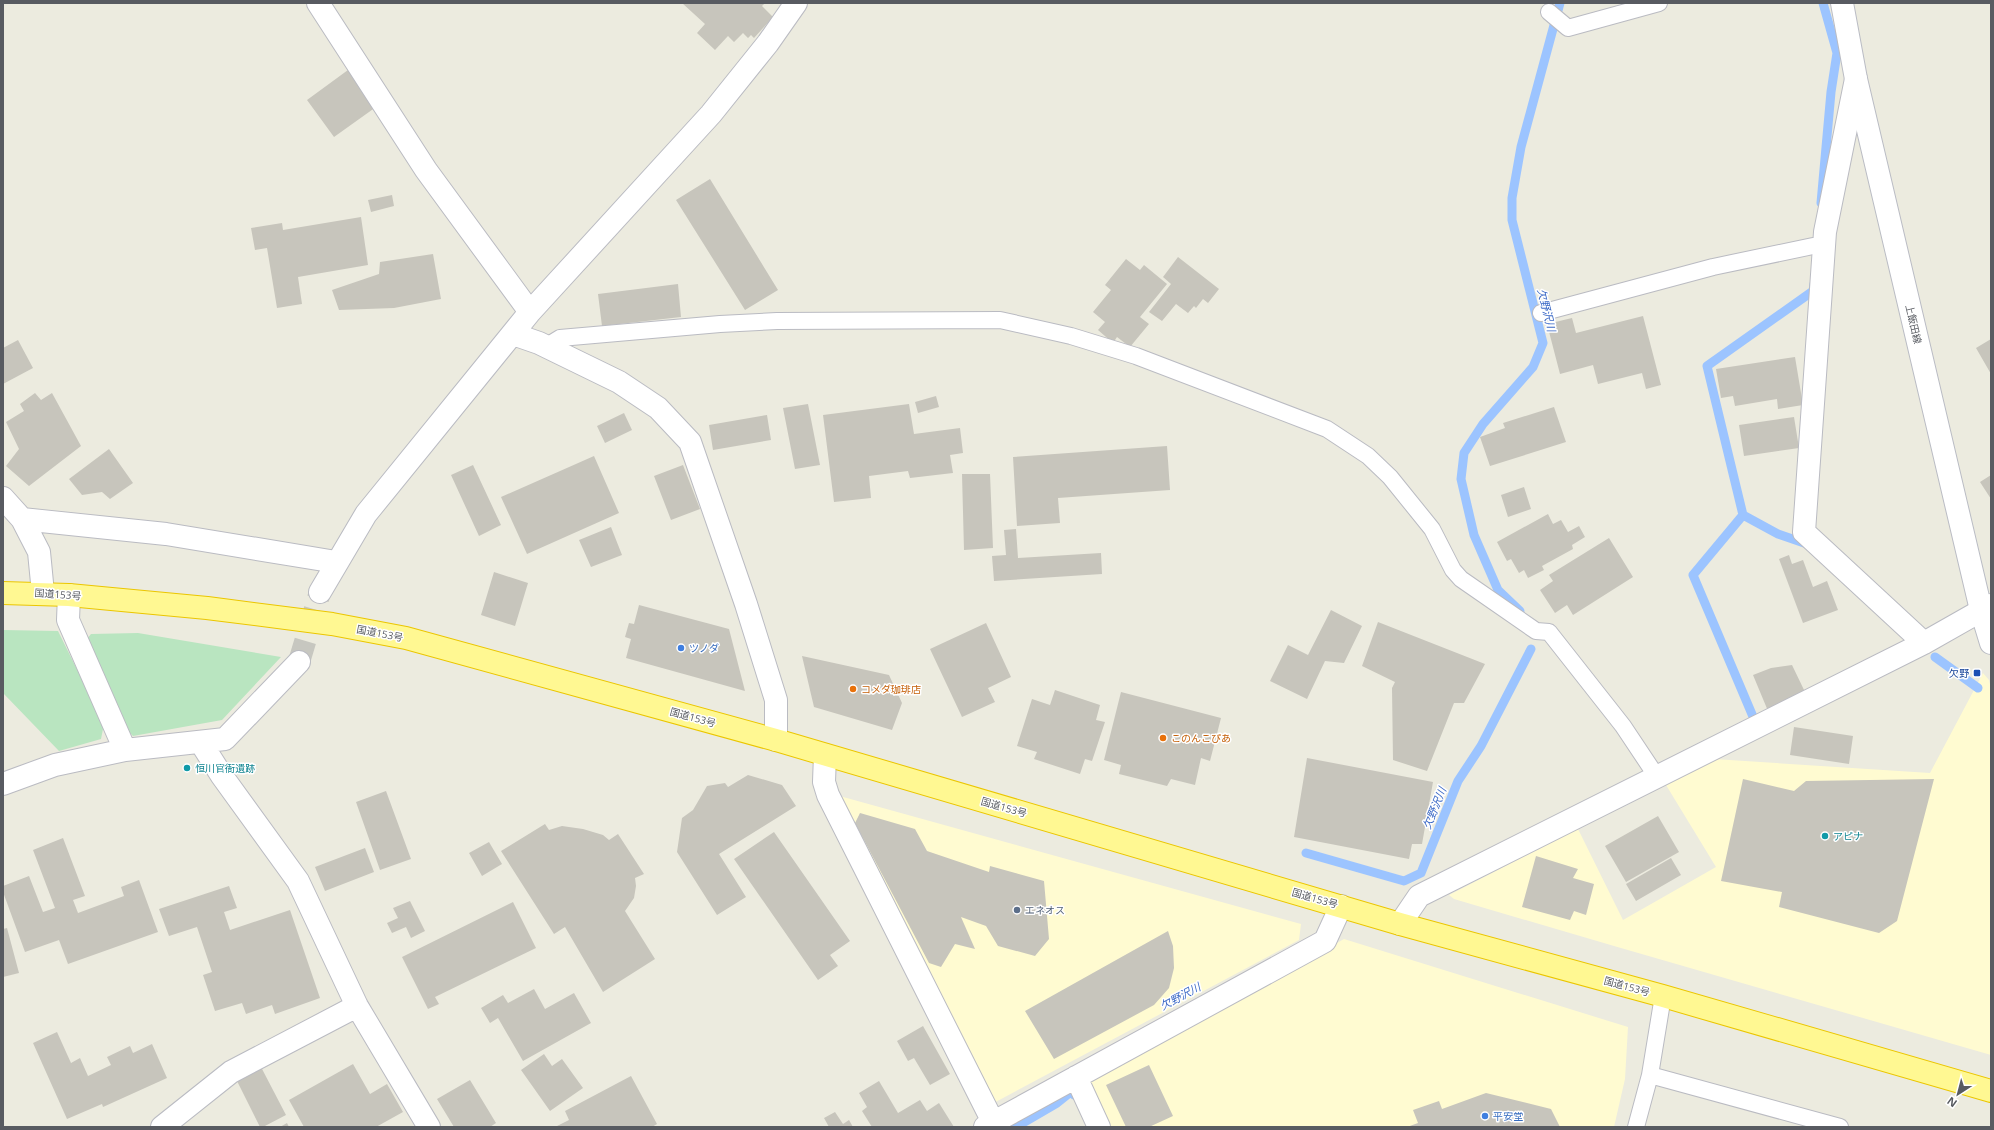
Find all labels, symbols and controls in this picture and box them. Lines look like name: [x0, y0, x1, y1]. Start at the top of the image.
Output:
water label: 欠野沢川: [1534, 287, 1560, 334]
street label: 上飯田線: [1903, 303, 1925, 345]
street label: 国道153号: [34, 585, 82, 603]
street label: 国道153号: [356, 622, 404, 644]
place label: ツノダ: [689, 641, 719, 655]
marker: ツノダ: [676, 643, 686, 653]
place label: 欠野: [1949, 666, 1969, 680]
marker: 欠野: [1972, 668, 1982, 678]
place label: コメダ珈琲店: [861, 682, 921, 696]
marker: コメダ珈琲店: [848, 684, 858, 694]
street label: 国道153号: [668, 704, 718, 730]
place label: このんこぴあ: [1171, 731, 1231, 745]
marker: このんこぴあ: [1158, 733, 1168, 743]
place label: 恒川官衙遺跡: [195, 761, 255, 775]
marker: 恒川官衙遺跡: [182, 763, 192, 773]
water label: 欠野沢川: [1419, 784, 1450, 831]
street label: 国道153号: [979, 794, 1029, 820]
place label: アピナ: [1833, 829, 1863, 843]
marker: アピナ: [1820, 831, 1830, 841]
street label: 国道153号: [1290, 885, 1340, 911]
place label: エネオス: [1025, 903, 1065, 917]
marker: エネオス: [1012, 905, 1022, 915]
street label: 国道153号: [1602, 973, 1652, 999]
water label: 欠野沢川: [1157, 979, 1204, 1013]
north arrow: [1938, 1074, 1978, 1114]
text: N: [1944, 1094, 1960, 1111]
place label: 平安堂: [1493, 1109, 1523, 1123]
marker: 平安堂: [1480, 1111, 1490, 1121]

